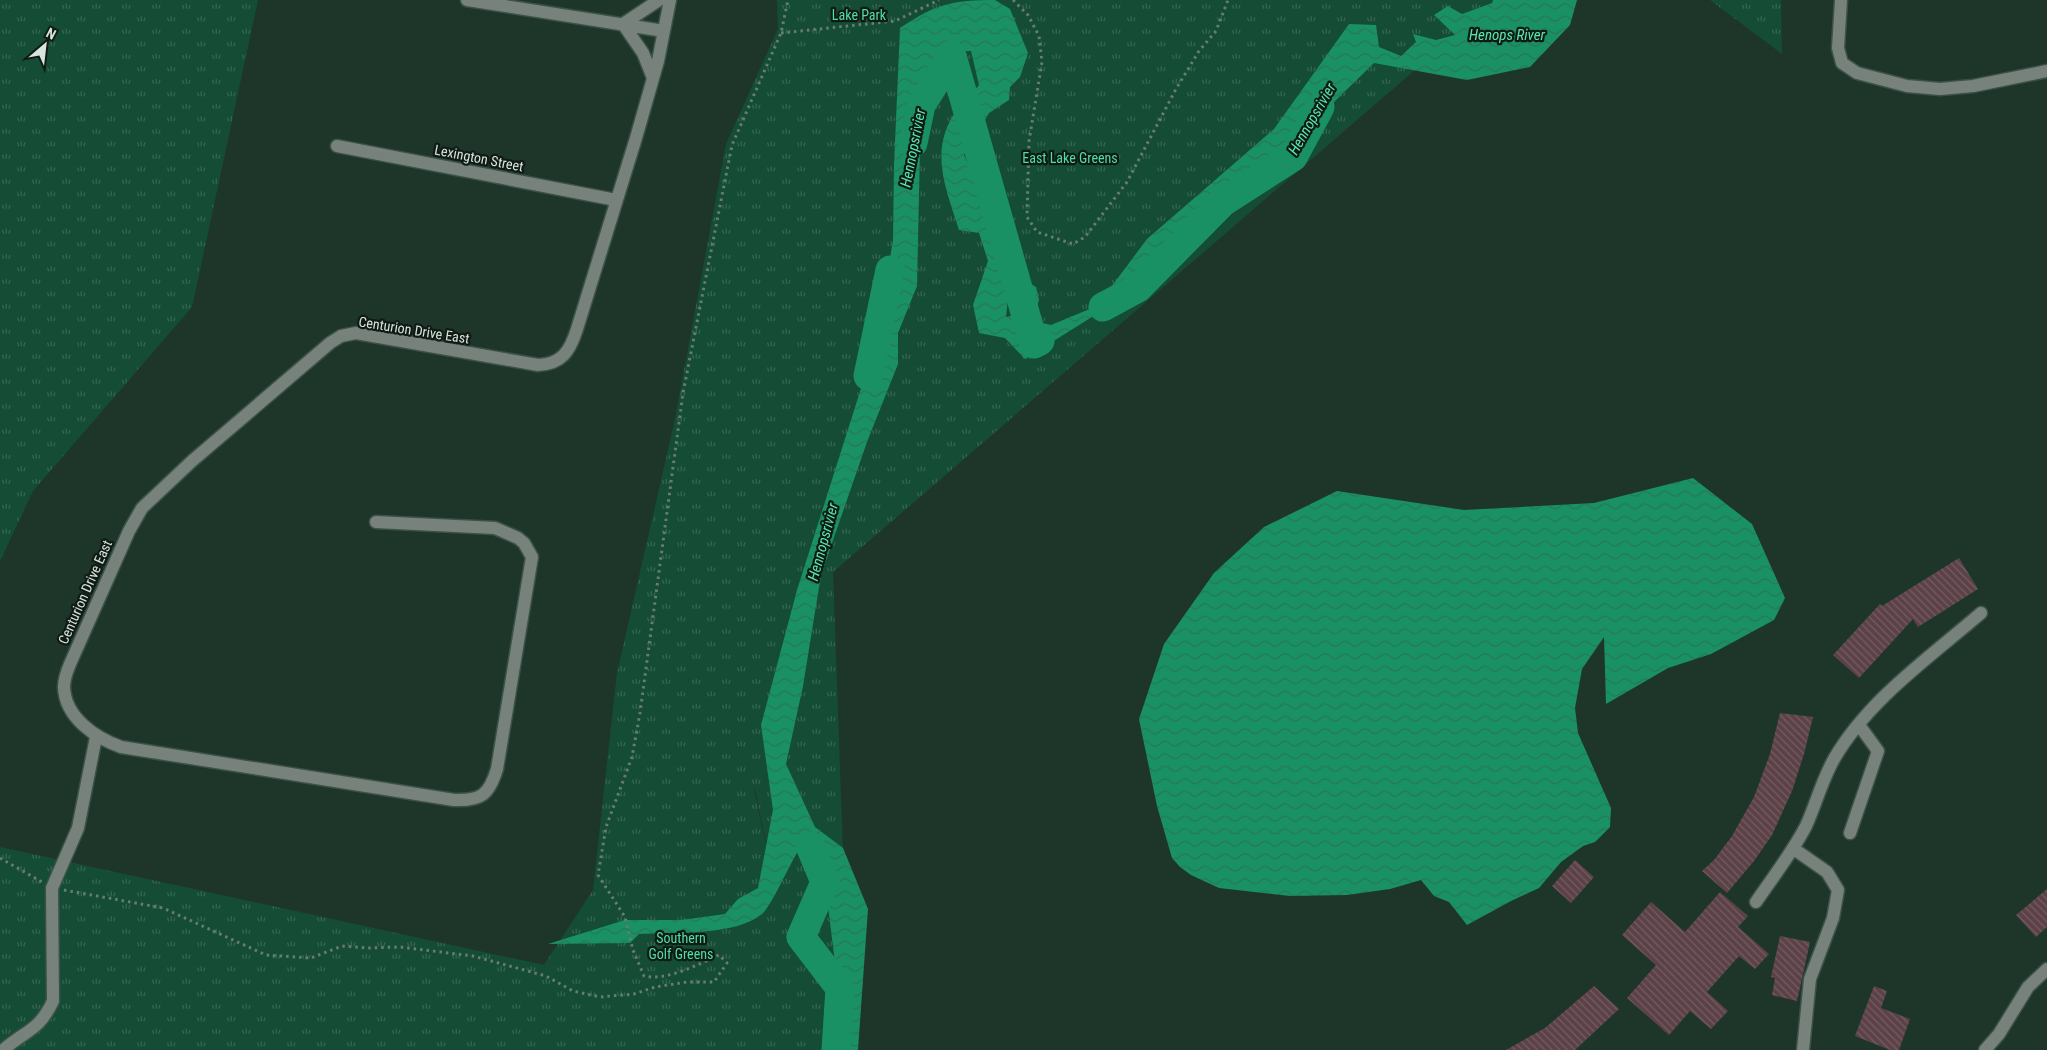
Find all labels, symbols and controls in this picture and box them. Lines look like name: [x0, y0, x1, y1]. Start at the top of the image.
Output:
park label: Lake Park: [832, 7, 887, 23]
north arrow: [20, 20, 70, 70]
text: N: [44, 24, 59, 43]
water label: Henops River: [1469, 26, 1545, 44]
water label: Hennopsrivier: [1284, 80, 1340, 158]
water label: Hennopsrivier: [897, 107, 930, 189]
street label: Lexington Street: [433, 142, 525, 174]
park label: East Lake Greens: [1022, 150, 1118, 166]
street label: Centurion Drive East: [357, 313, 471, 347]
water label: Hennopsrivier: [804, 501, 842, 583]
street label: Centurion Drive East: [55, 538, 115, 646]
park label: Southern Golf Greens: [649, 930, 713, 962]

